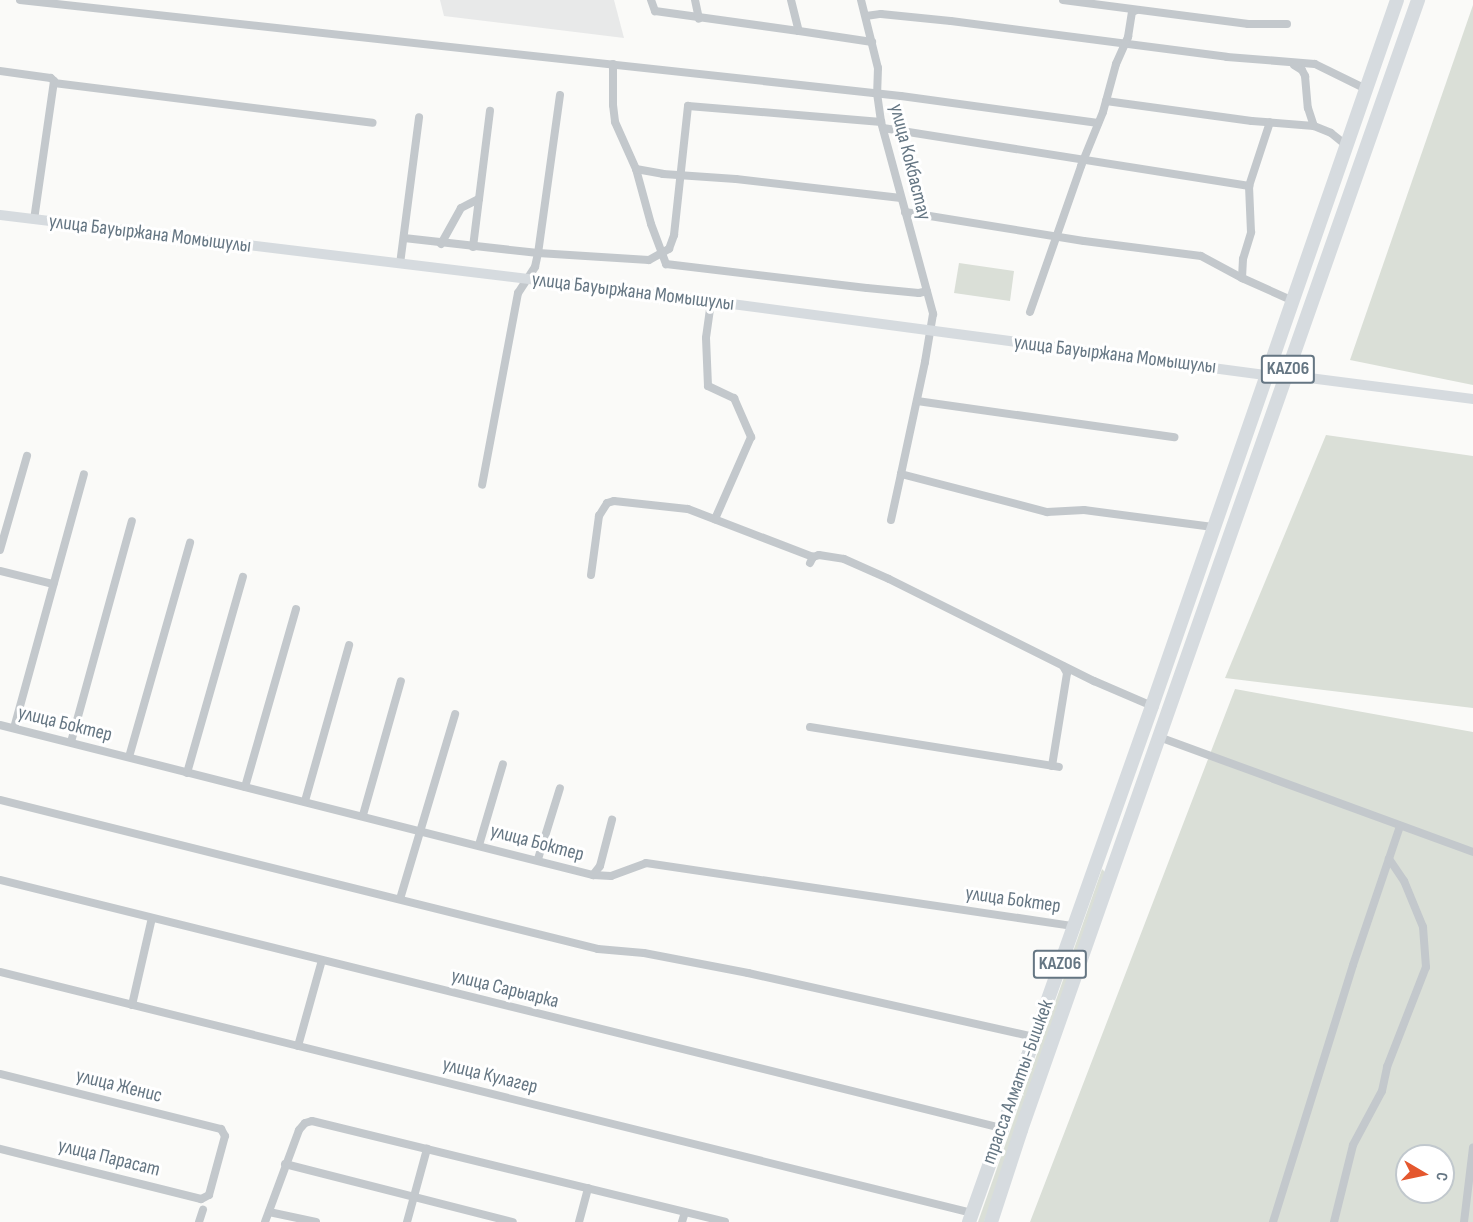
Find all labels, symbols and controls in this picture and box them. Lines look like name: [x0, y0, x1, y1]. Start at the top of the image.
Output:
street label: улица Кокбастау: [884, 101, 936, 223]
street label: улица Бауыржана Момышулы: [48, 210, 252, 258]
street label: улица Бауыржана Момышулы: [531, 268, 735, 316]
street label: улица Бауыржана Момышулы: [1013, 331, 1217, 379]
road number: KАZ06: [1260, 354, 1316, 384]
street label: улица Боктер: [16, 701, 114, 747]
street label: улица Боктер: [488, 819, 586, 867]
street label: улица Боктер: [964, 881, 1062, 919]
road number: KАZ06: [1032, 949, 1088, 979]
street label: улица Сарыарка: [449, 964, 561, 1014]
street label: трасса Алматы-Бишкек: [977, 997, 1059, 1167]
street label: улица Кулагер: [440, 1053, 540, 1099]
street label: улица Женис: [73, 1064, 165, 1108]
street label: улица Парасат: [56, 1134, 162, 1182]
north arrow: [1395, 1144, 1455, 1204]
text: С: [1431, 1171, 1451, 1182]

